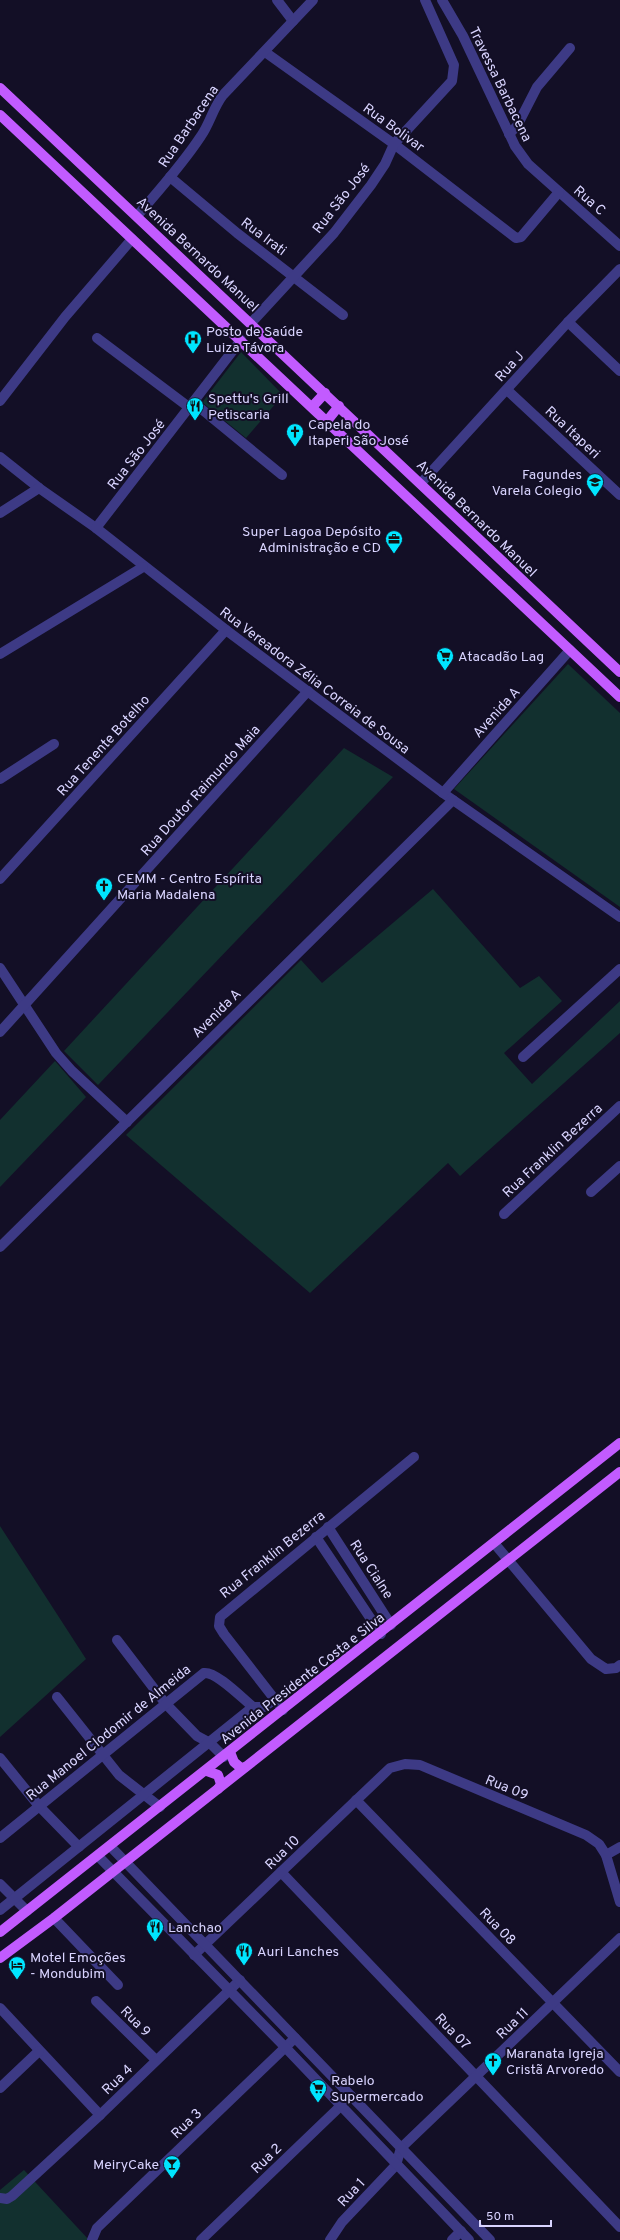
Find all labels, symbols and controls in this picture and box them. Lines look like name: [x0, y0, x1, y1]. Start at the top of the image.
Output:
street label: Travessa Barbacena: [464, 25, 535, 145]
street label: Rua Barbacena: [155, 82, 223, 171]
street label: Rua Bolivar: [359, 100, 428, 157]
street label: Rua São José: [310, 161, 375, 237]
street label: Rua C: [570, 183, 608, 220]
street label: Avenida Bernardo Manuel: [132, 194, 262, 316]
street label: Rua Irati: [237, 215, 289, 260]
place label: Posto de Saúde Luiza Távora: [206, 324, 303, 357]
hospital icon: Posto de Saúde Luiza Távora: [183, 329, 203, 354]
street label: Rua J: [492, 348, 528, 386]
place label: Spettu's Grill Petiscaria: [208, 391, 289, 424]
restaurant icon: Spettu's Grill Petiscaria: [185, 396, 205, 421]
street label: Rua Itaperi: [541, 403, 603, 463]
street label: Rua São José: [105, 417, 170, 493]
place label: Capela do Itaperi São José: [308, 417, 409, 450]
church icon: Capela do Itaperi São José: [285, 422, 305, 447]
street label: Avenida Bernardo Manuel: [412, 457, 540, 581]
place label: Fagundes Varela Colegio: [492, 467, 582, 500]
school or university icon: Fagundes Varela Colegio: [585, 472, 605, 497]
place label: Super Lagoa Depósito Administração e CD: [242, 524, 381, 557]
office icon: Super Lagoa Depósito Administração e CD: [384, 529, 404, 554]
street label: Rua Vereadora Zélia Correia de Sousa: [216, 604, 413, 758]
supermarket icon: Atacadão Lag: [435, 646, 455, 671]
place label: Atacadão Lag: [458, 649, 544, 666]
street label: Avenida A: [470, 684, 524, 742]
street label: Rua Tenente Botelho: [54, 692, 154, 800]
street label: Rua Doutor Raimundo Maia: [138, 722, 265, 860]
place label: CEMM - Centro Espírita Maria Madalena: [117, 871, 262, 904]
church icon: CEMM - Centro Espírita Maria Madalena: [94, 876, 114, 901]
street label: Avenida A: [189, 986, 245, 1042]
street label: Rua Franklin Bezerra: [500, 1100, 606, 1202]
street label: Rua Franklin Bezerra: [217, 1508, 329, 1603]
street label: Rua Cialne: [345, 1537, 396, 1603]
street label: Avenida Presidente Costa e Silva: [217, 1610, 388, 1749]
street label: Rua Manoel Clodomir de Almeida: [23, 1661, 195, 1805]
street label: Rua 09: [482, 1772, 531, 1805]
street label: Rua 10: [262, 1832, 304, 1874]
street label: Rua 08: [475, 1905, 519, 1949]
restaurant icon: Lanchao: [145, 1917, 165, 1942]
place label: Lanchao: [168, 1920, 222, 1937]
restaurant icon: Auri Lanches: [234, 1941, 254, 1966]
place label: Auri Lanches: [257, 1944, 339, 1961]
place label: Motel Emoções - Mondubim: [30, 1950, 126, 1983]
hotel icon: Motel Emoções - Mondubim: [7, 1955, 27, 1980]
street label: Rua 9: [116, 2003, 154, 2041]
street label: Rua 11: [493, 2005, 533, 2043]
street label: Rua 07: [431, 2010, 473, 2054]
place label: Maranata Igreja Cristã Arvoredo: [506, 2046, 604, 2079]
church icon: Maranata Igreja Cristã Arvoredo: [483, 2051, 503, 2076]
street label: Rua 4: [99, 2061, 137, 2099]
place label: Rabelo Supermercado: [331, 2073, 424, 2106]
supermarket icon: Rabelo Supermercado: [308, 2078, 328, 2103]
street label: Rua 3: [168, 2105, 206, 2143]
street label: Rua 2: [248, 2140, 286, 2178]
bar icon: MeiryCake: [162, 2154, 182, 2179]
place label: MeiryCake: [93, 2157, 159, 2174]
street label: Rua 1: [335, 2175, 370, 2211]
scale bar: [480, 2202, 551, 2228]
text: 50 m: [486, 2209, 514, 2225]

